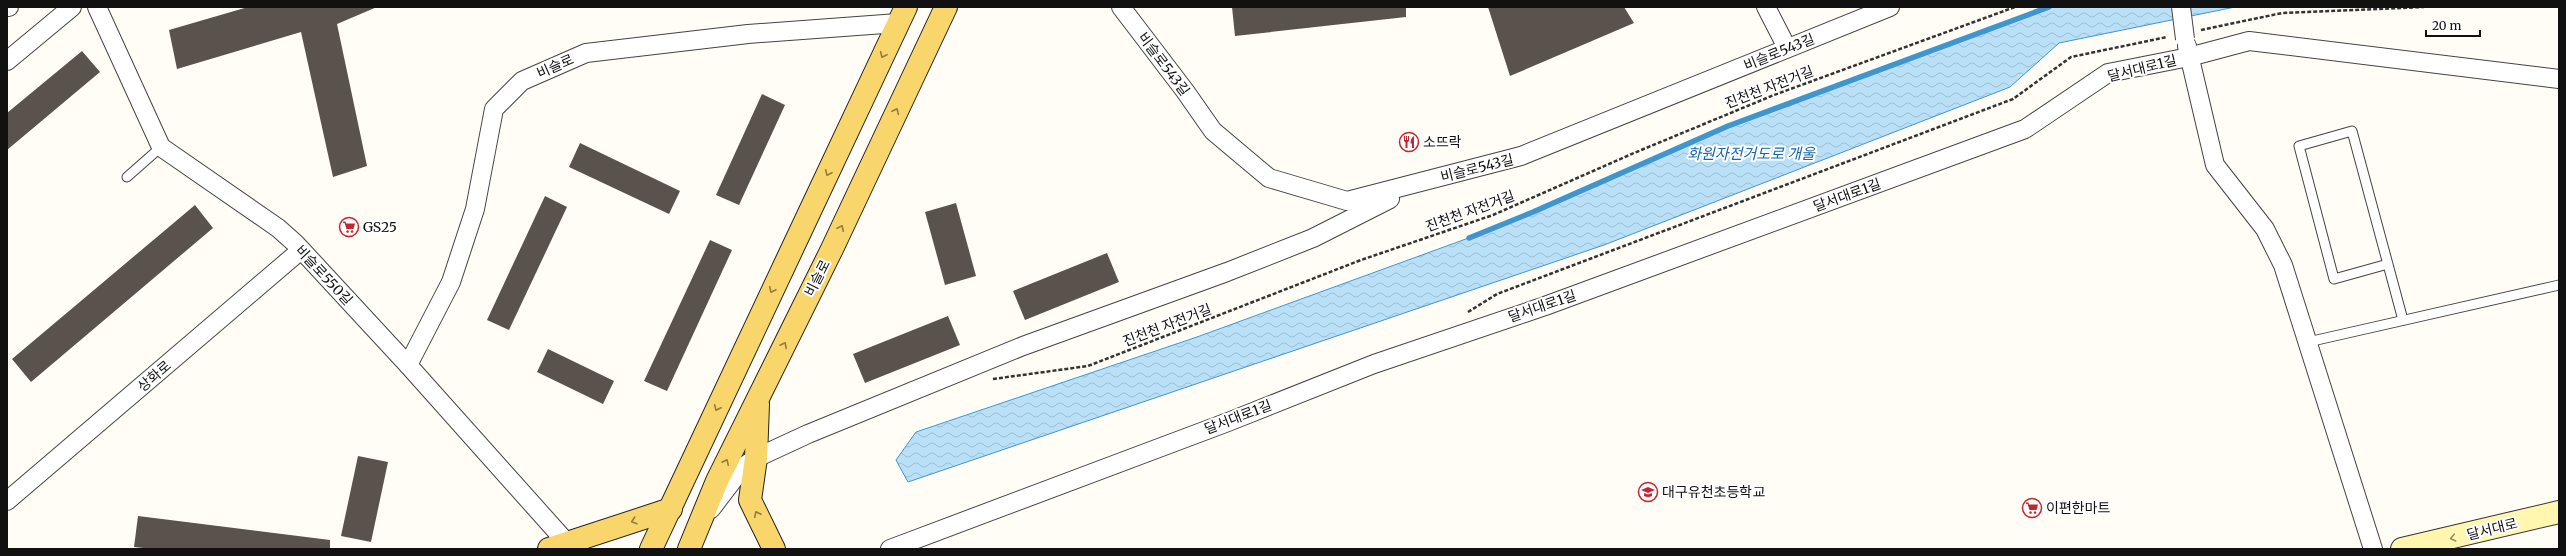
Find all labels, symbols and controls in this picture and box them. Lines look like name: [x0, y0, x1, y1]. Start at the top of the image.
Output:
scale bar: [2426, 12, 2480, 38]
text: 20 m: [2432, 18, 2461, 33]
street label: 비슬로543길: [1134, 29, 1194, 99]
street label: 비슬로543길: [1741, 30, 1817, 74]
street label: 비슬로: [534, 50, 576, 82]
one-way arrow: [880, 51, 888, 58]
street label: 달서대로1길: [2105, 51, 2179, 85]
street label: 진천천 자전거길: [1722, 62, 1816, 112]
one-way arrow: [892, 107, 900, 114]
restaurant icon: 소뜨락: [1398, 131, 1420, 153]
place label: 소뜨락: [1423, 133, 1462, 151]
water label: 화원자전거도로 개울: [1687, 144, 1816, 163]
street label: 비슬로543길: [1438, 150, 1516, 186]
one-way arrow: [825, 168, 833, 176]
street label: 달서대로1길: [1811, 174, 1883, 216]
street label: 진천천 자전거길: [1423, 187, 1517, 235]
supermarket icon: GS25: [338, 216, 360, 238]
place label: GS25: [363, 218, 397, 236]
one-way arrow: [836, 225, 844, 233]
street label: 비슬로550길: [292, 241, 356, 309]
street label: 비슬로: [800, 257, 834, 299]
one-way arrow: [769, 285, 777, 293]
street label: 달서대로1길: [1506, 286, 1578, 326]
street label: 진천천 자전거길: [1120, 300, 1214, 350]
one-way arrow: [779, 342, 786, 349]
street label: 상화로: [134, 356, 175, 395]
street label: 달서대로1길: [1202, 396, 1274, 438]
one-way arrow: [714, 404, 722, 411]
one-way arrow: [721, 458, 729, 466]
school or university icon: 대구유천초등학교: [1637, 481, 1659, 503]
place label: 대구유천초등학교: [1662, 483, 1765, 501]
supermarket icon: 이편한마트: [2021, 497, 2043, 519]
place label: 이편한마트: [2046, 499, 2111, 517]
one-way arrow: [754, 511, 762, 518]
street label: 달서대로: [2465, 514, 2519, 544]
one-way arrow: [631, 516, 638, 525]
one-way arrow: [2450, 534, 2456, 542]

